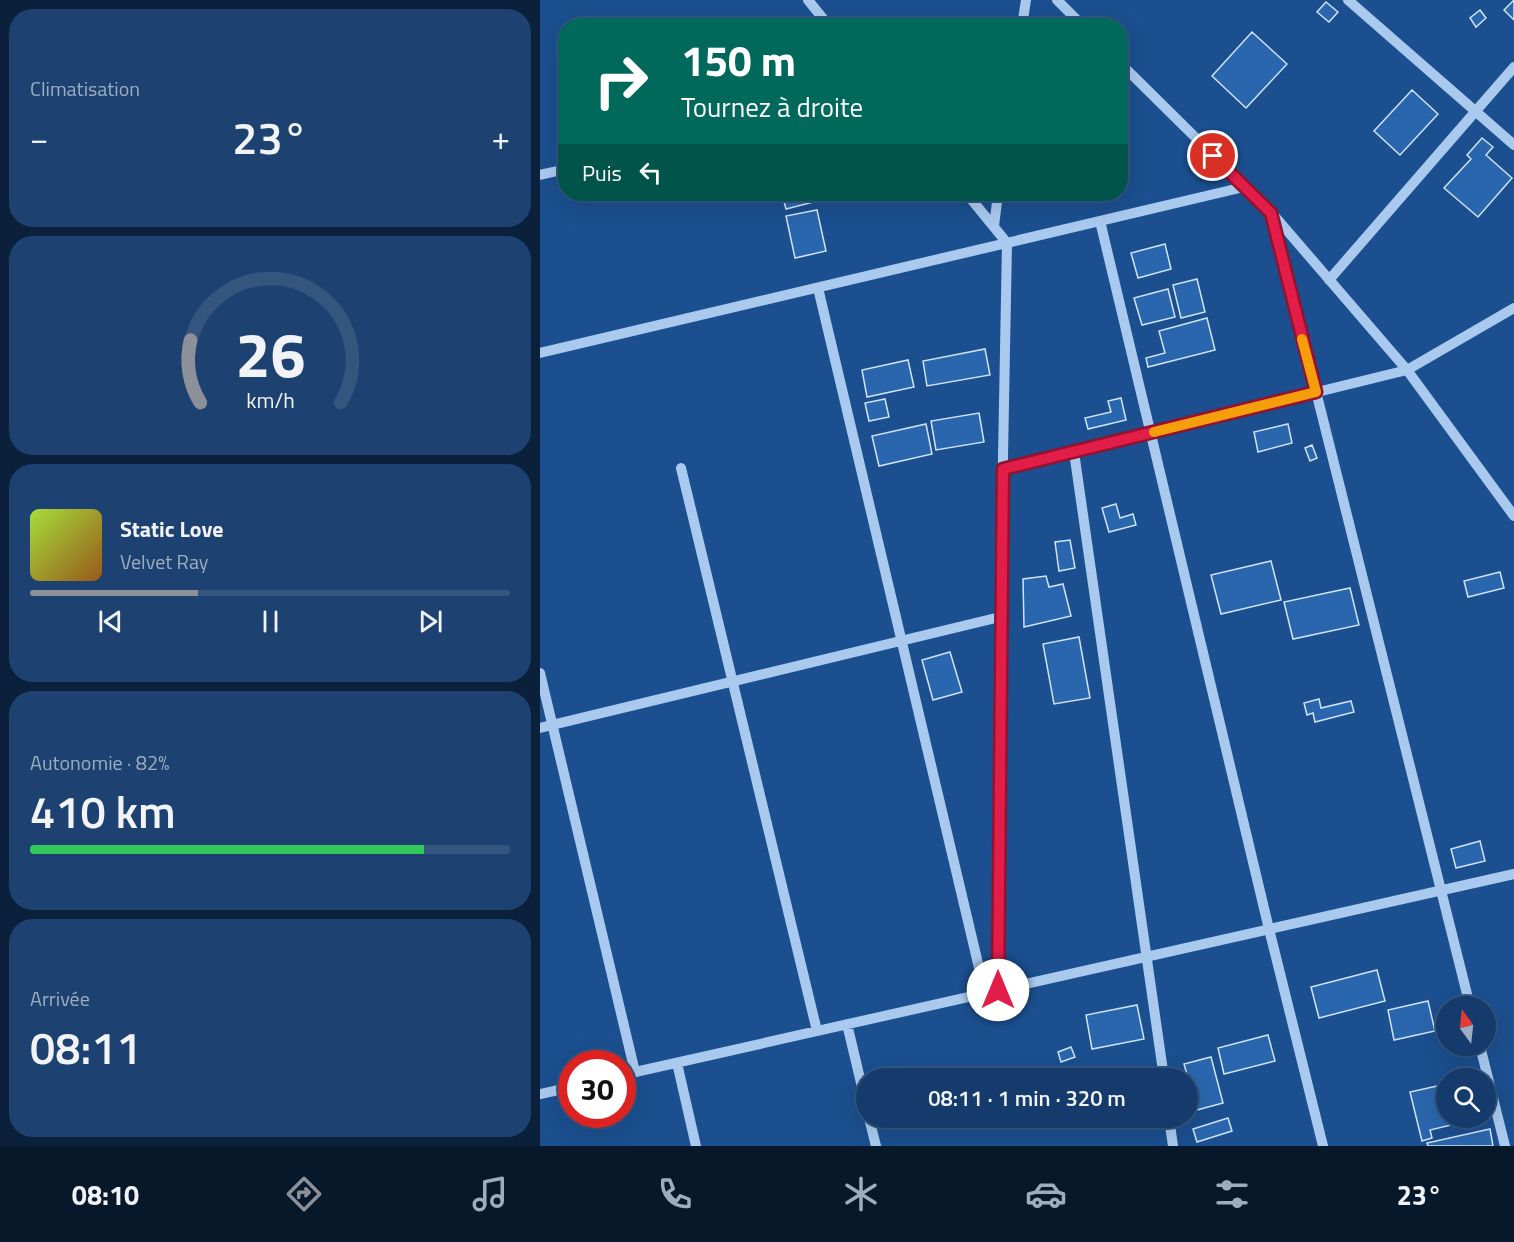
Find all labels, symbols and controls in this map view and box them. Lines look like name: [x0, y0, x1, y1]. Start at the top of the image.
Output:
text: 150 m: [681, 28, 796, 92]
icon: right: [582, 42, 660, 120]
text: Climatisation: [30, 73, 140, 104]
text: Tournez à droite: [681, 86, 863, 127]
text: 23°: [232, 103, 308, 171]
text: −: [30, 113, 48, 163]
text: +: [492, 113, 510, 163]
pin: [1187, 130, 1238, 181]
icon: arrive: [1196, 139, 1229, 172]
text: Puis: [582, 156, 622, 190]
icon: left: [634, 156, 667, 189]
text: 26: [235, 306, 305, 401]
text: km/h: [246, 384, 294, 416]
text: Static Love: [120, 512, 223, 546]
text: Velvet Ray: [120, 546, 209, 577]
icon: previous: [94, 605, 127, 638]
icon: pause: [254, 605, 287, 638]
icon: next: [414, 605, 447, 638]
text: Autonomie · 82%: [30, 747, 169, 778]
text: 410 km: [30, 777, 176, 845]
position arrow: [966, 958, 1030, 1022]
text: Arrivée: [30, 983, 90, 1014]
north arrow: [1436, 996, 1496, 1056]
map controls: [1436, 996, 1496, 1128]
text: 08:11: [30, 1013, 142, 1081]
speed limit sign: 30: [558, 1050, 636, 1128]
button: search: [1436, 1068, 1496, 1128]
text: 08:11 · 1 min · 320 m: [928, 1081, 1126, 1115]
icon: directions: [283, 1173, 325, 1215]
icon: music: [469, 1173, 511, 1215]
icon: phone: [654, 1173, 696, 1215]
icon: climate: [840, 1173, 882, 1215]
icon: car: [1025, 1173, 1067, 1215]
icon: filters: [1211, 1173, 1253, 1215]
text: 08:10: [72, 1174, 139, 1215]
text: 23°: [1397, 1174, 1442, 1215]

